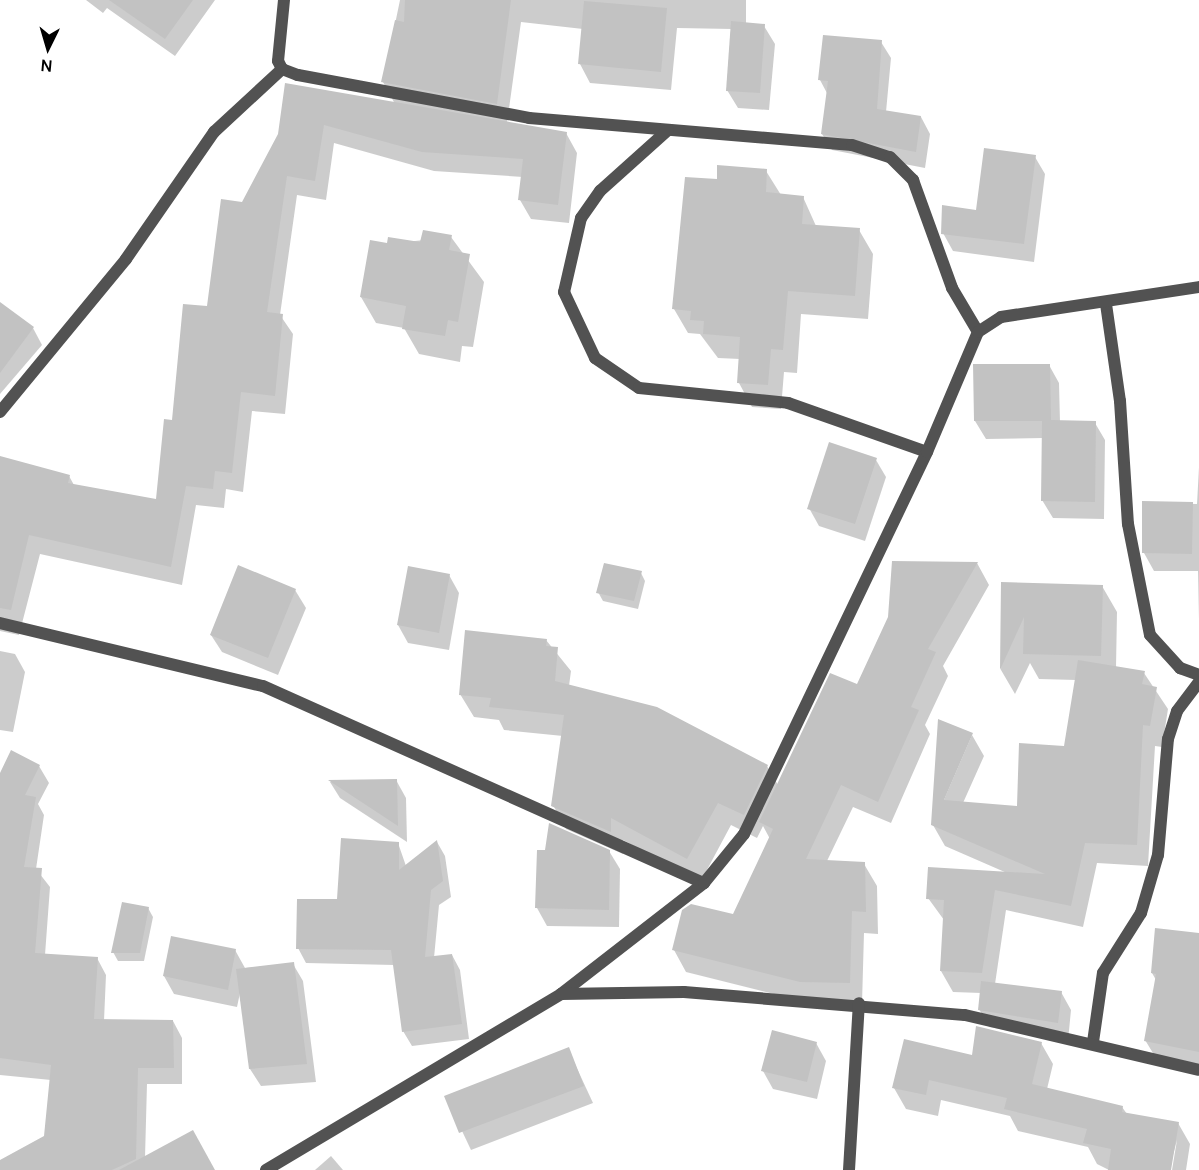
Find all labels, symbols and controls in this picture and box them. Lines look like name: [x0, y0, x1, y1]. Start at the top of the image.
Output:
north arrow: [18, 18, 78, 78]
text: N: [40, 54, 53, 77]

